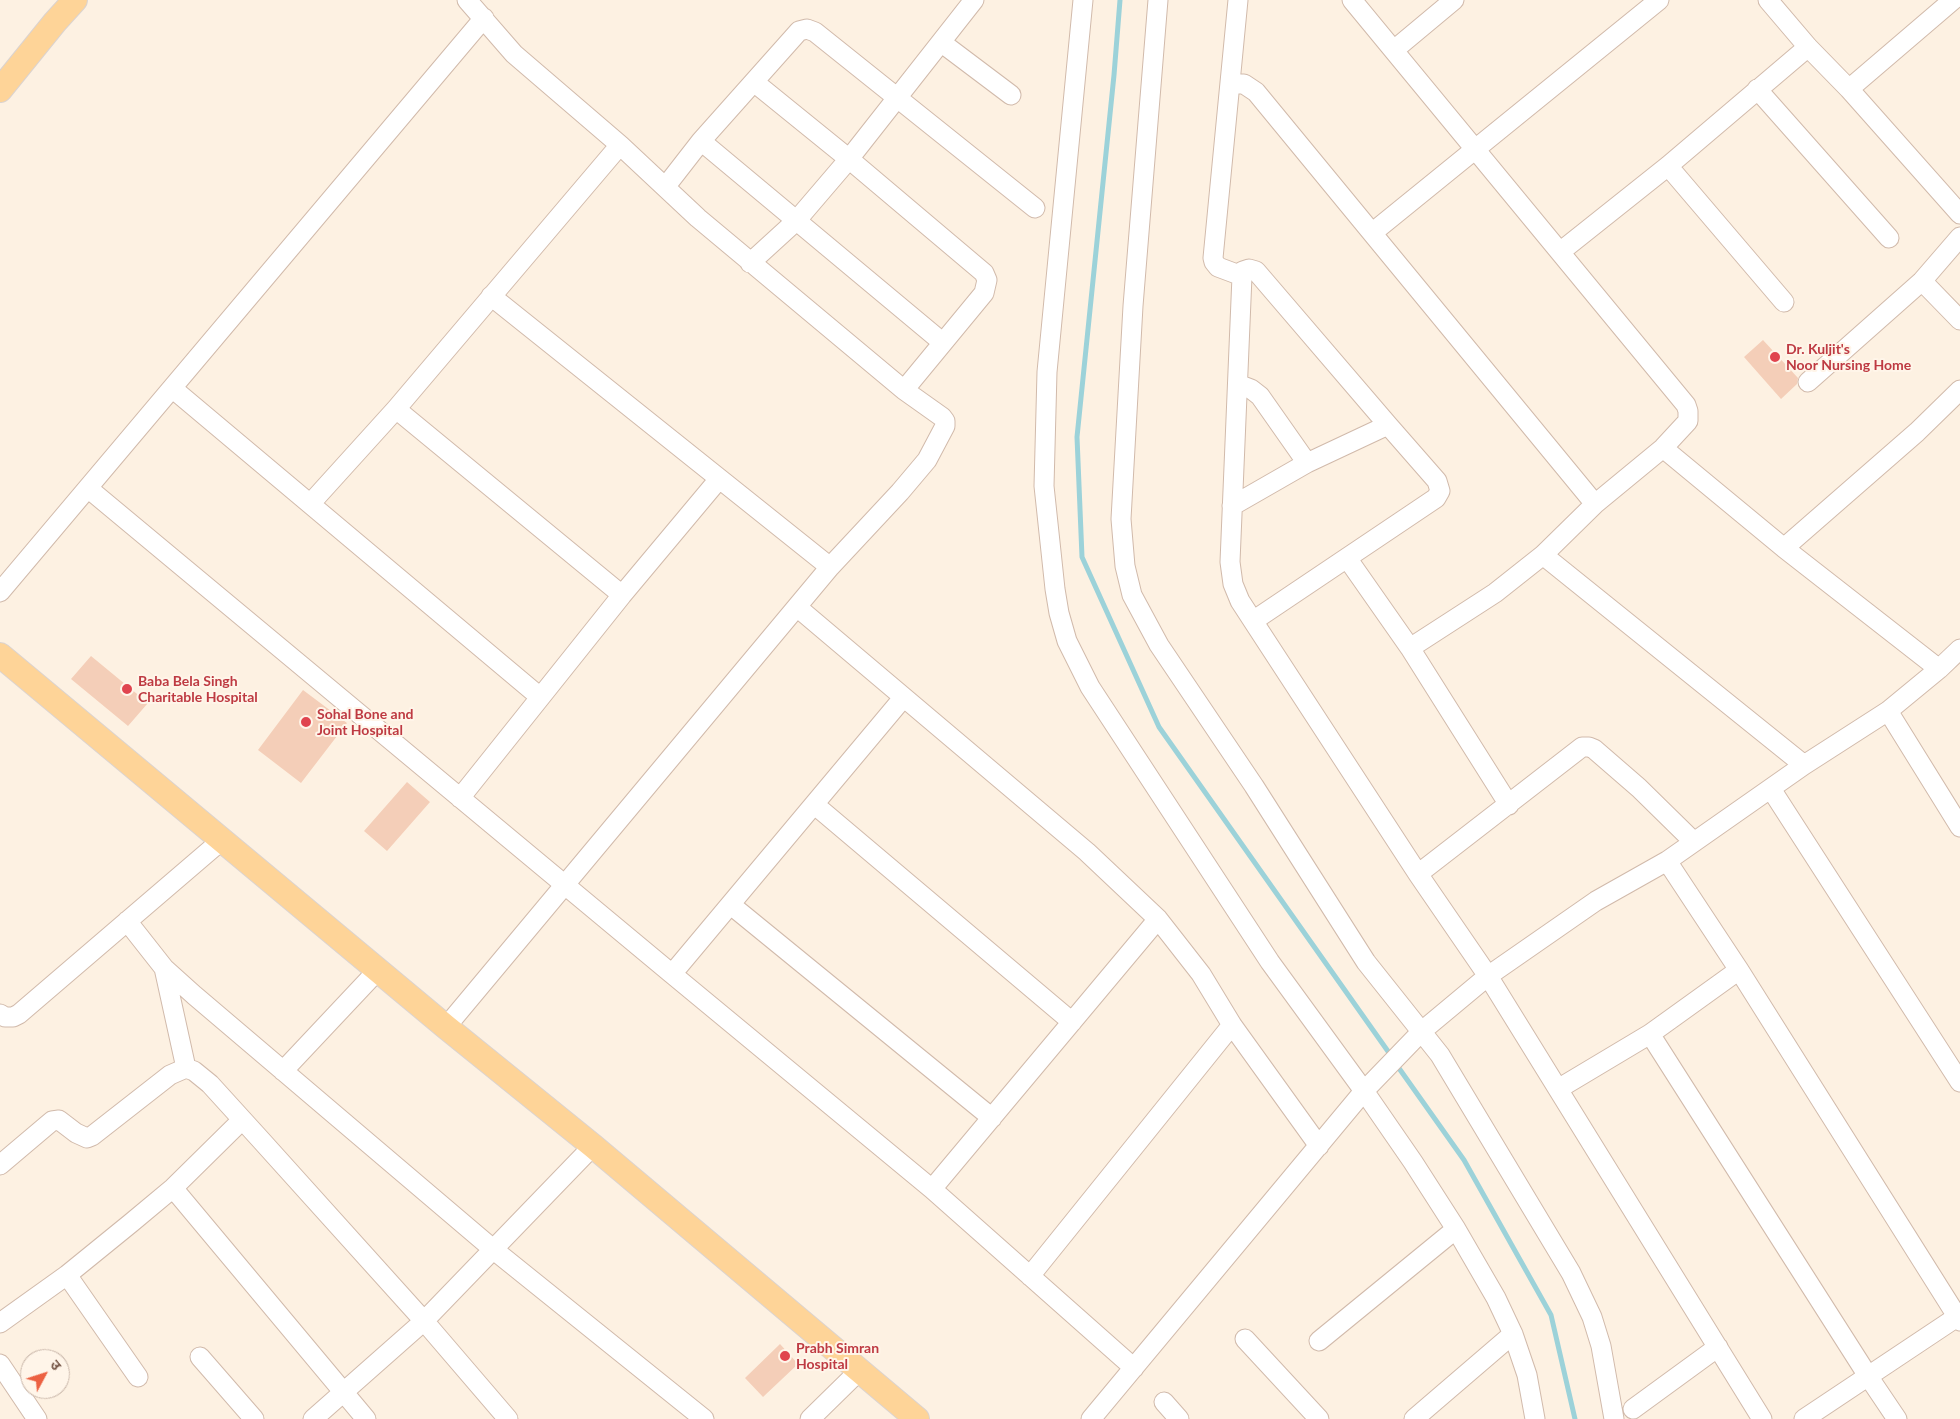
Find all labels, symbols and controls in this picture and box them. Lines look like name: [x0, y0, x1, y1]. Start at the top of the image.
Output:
place label: Dr. Kuljit's Noor Nursing Home: [1786, 341, 1911, 374]
marker: Dr. Kuljit's Noor Nursing Home: [1768, 350, 1782, 364]
place label: Baba Bela Singh Charitable Hospital: [138, 673, 258, 706]
marker: Baba Bela Singh Charitable Hospital: [120, 682, 134, 696]
place label: Sohal Bone and Joint Hospital: [317, 706, 413, 739]
marker: Sohal Bone and Joint Hospital: [299, 715, 313, 729]
place label: Prabh Simran Hospital: [796, 1340, 879, 1372]
north arrow: [20, 1349, 70, 1399]
marker: Prabh Simran Hospital: [778, 1349, 792, 1363]
text: उ: [47, 1356, 65, 1373]

